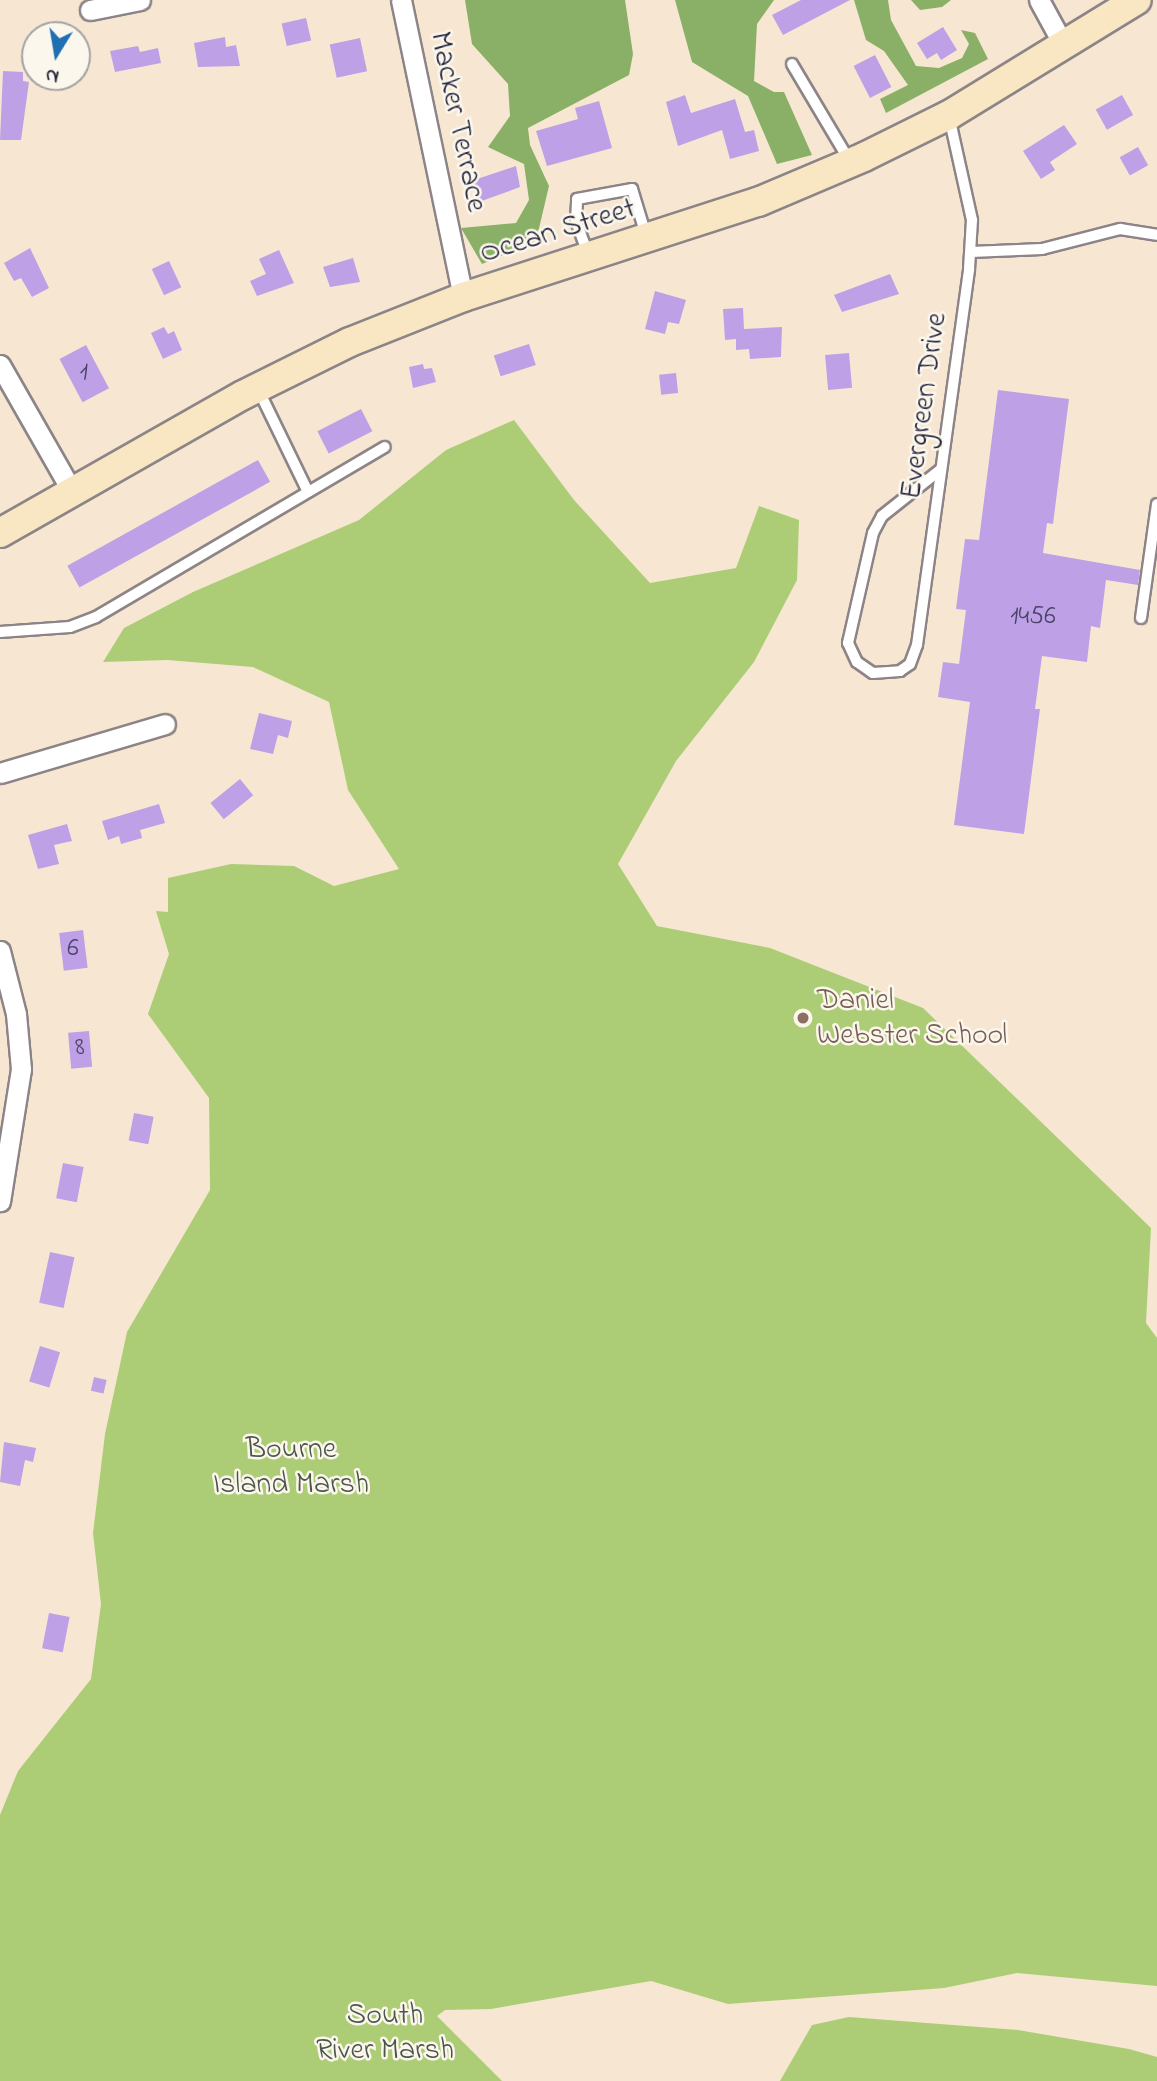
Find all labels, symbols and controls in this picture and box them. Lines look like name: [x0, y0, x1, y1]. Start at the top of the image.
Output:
north arrow: [21, 21, 91, 91]
street label: Macker Terrace: [420, 29, 494, 215]
text: N: [43, 61, 61, 90]
street label: Ocean Street: [476, 191, 640, 273]
street label: Evergreen Drive: [894, 310, 956, 502]
house number: 1: [80, 358, 88, 390]
house number: 1456: [1010, 602, 1056, 634]
house number: 6: [67, 934, 79, 966]
place label: Daniel Webster School: [817, 983, 1007, 1054]
marker: Daniel Webster School: [795, 1010, 811, 1026]
house number: 8: [75, 1033, 85, 1065]
park label: Bourne Island Marsh: [213, 1432, 369, 1502]
park label: South River Marsh: [316, 1998, 454, 2068]

